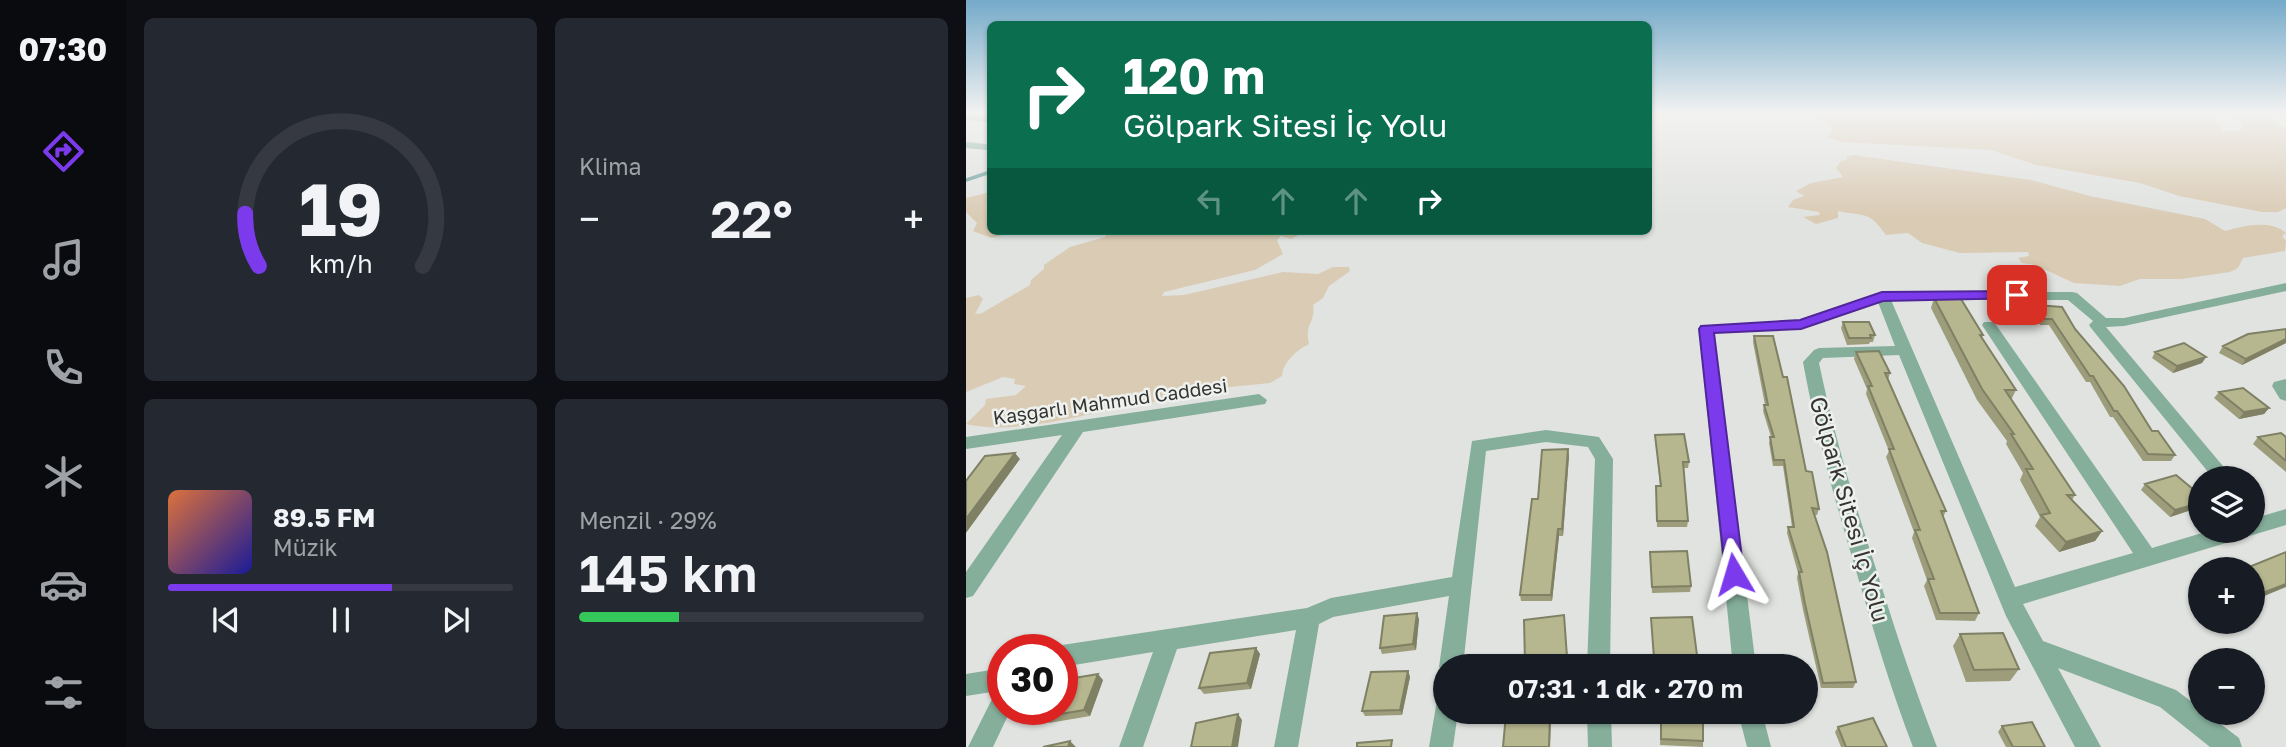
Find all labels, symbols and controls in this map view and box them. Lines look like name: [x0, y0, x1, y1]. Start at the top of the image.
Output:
text: 07:30: [19, 30, 107, 68]
text: 120 m: [1123, 46, 1265, 105]
icon: right: [1008, 49, 1099, 140]
text: Gölpark Sitesi İç Yolu: [1123, 106, 1447, 144]
icon: directions: [39, 127, 88, 176]
text: Klima: [579, 152, 642, 180]
text: 19: [299, 165, 382, 252]
icon: left: [1191, 182, 1229, 220]
icon: ahead: [1264, 182, 1302, 220]
icon: ahead: [1337, 182, 1375, 220]
icon: right: [1410, 182, 1448, 220]
text: 22°: [710, 187, 793, 249]
text: −: [579, 196, 600, 241]
text: +: [903, 196, 924, 241]
icon: music: [39, 235, 88, 284]
text: km/h: [309, 247, 372, 278]
pin: [1987, 265, 2047, 325]
icon: arrive: [1998, 276, 2036, 314]
icon: phone: [39, 343, 88, 392]
street label: Kaşgarlı Mahmud Caddesi: [991, 373, 1229, 429]
street label: Gölpark Sitesi İç Yolu: [1804, 393, 1896, 625]
icon: climate: [39, 452, 88, 501]
map controls: [2188, 466, 2265, 725]
button: layers: [2188, 466, 2265, 543]
text: 89.5 FM: [273, 502, 375, 533]
text: Menzil · 29%: [579, 506, 717, 534]
text: Müzik: [273, 533, 338, 561]
position arrow: [1697, 537, 1771, 611]
text: 145 km: [579, 541, 757, 603]
button: +: [2188, 557, 2265, 634]
icon: car: [39, 560, 88, 609]
icon: previous: [207, 601, 245, 639]
icon: pause: [322, 601, 360, 639]
icon: next: [437, 601, 475, 639]
speed limit sign: 30: [987, 634, 1078, 725]
button: −: [2188, 648, 2265, 725]
icon: filters: [39, 668, 88, 717]
text: 07:31 · 1 dk · 270 m: [1508, 673, 1743, 704]

